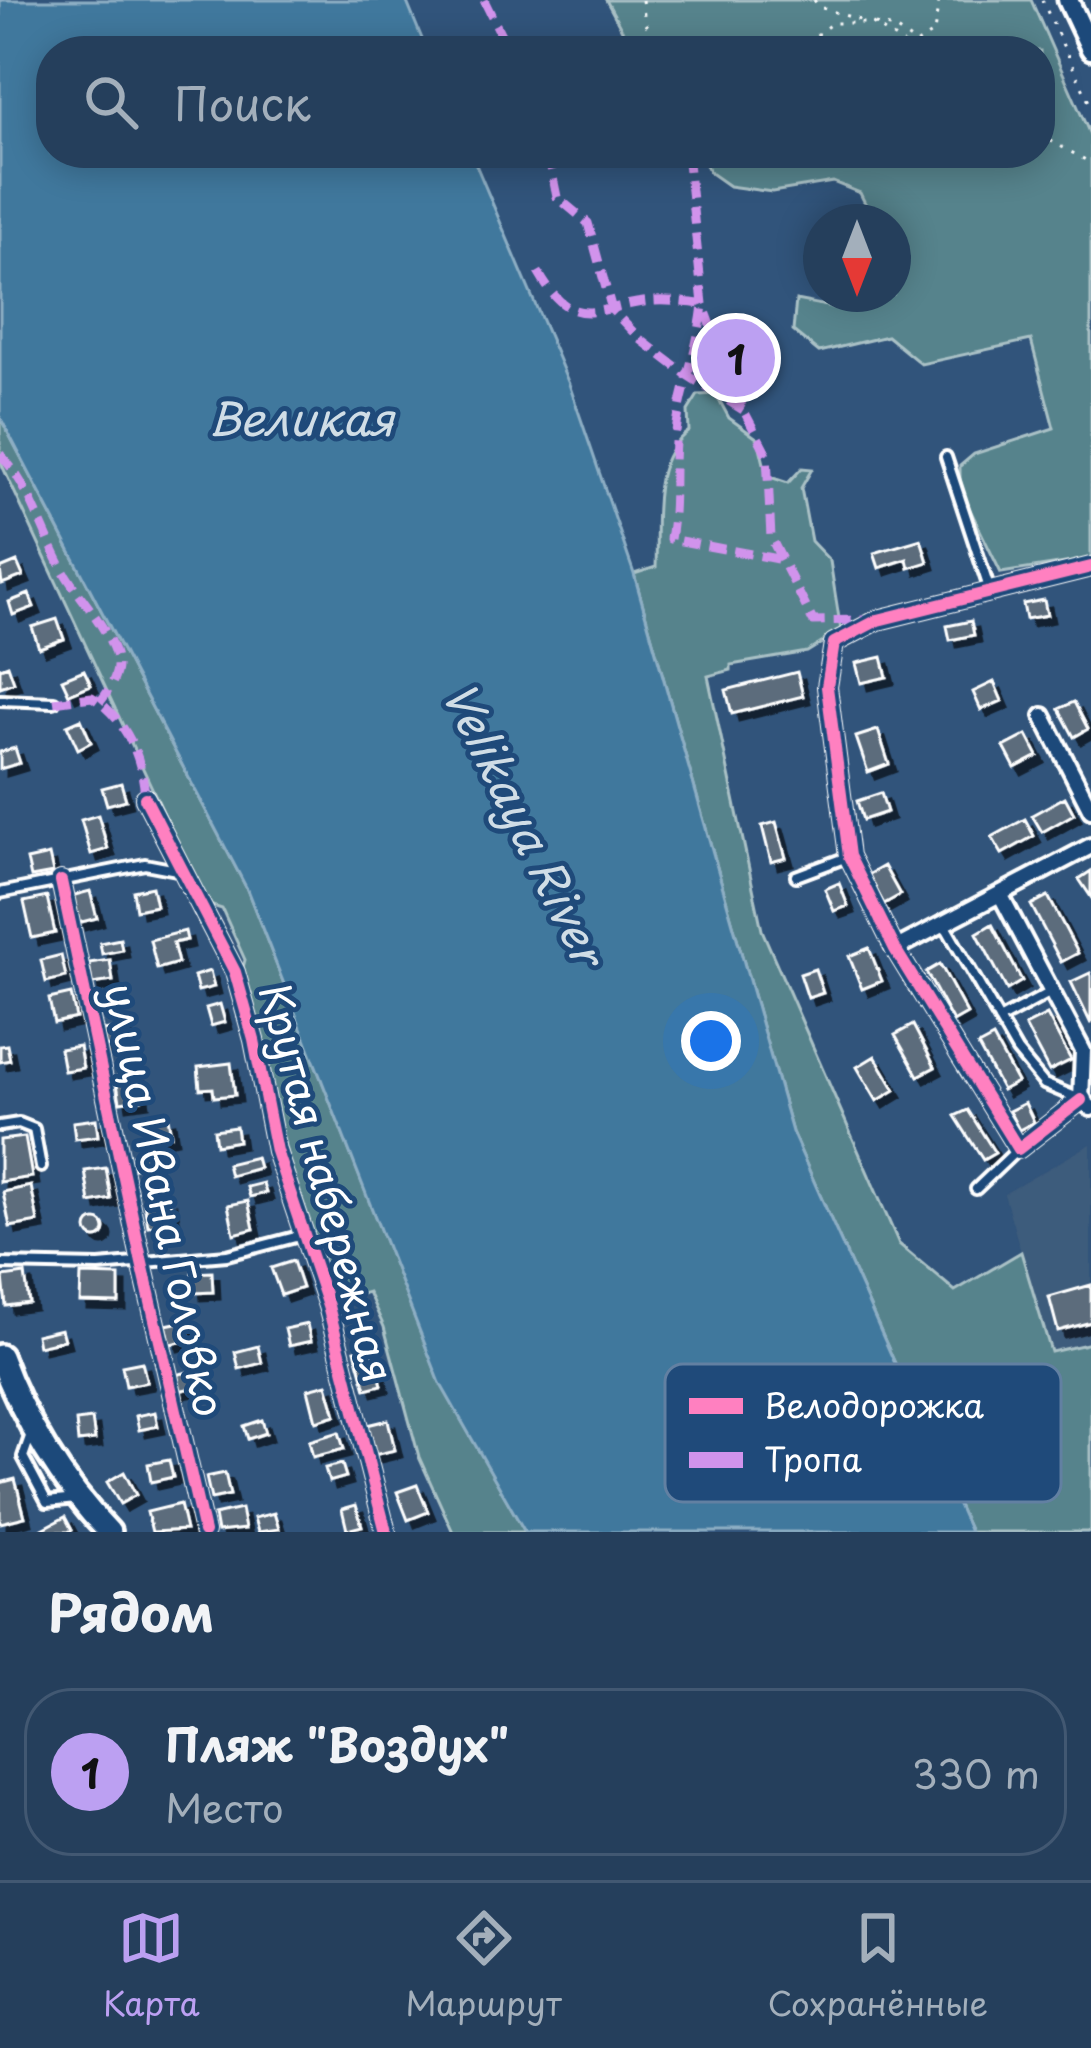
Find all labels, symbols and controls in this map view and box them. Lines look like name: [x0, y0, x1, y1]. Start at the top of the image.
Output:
search box: [36, 36, 1055, 168]
text: Поиск: [174, 68, 311, 136]
icon: search: [78, 69, 144, 135]
north arrow: [803, 204, 911, 312]
pin: 1: [697, 313, 775, 403]
water label: Великая: [208, 383, 396, 451]
water label: Velikaya River: [428, 669, 626, 981]
street label: Крутая набережная: [245, 976, 412, 1389]
street label: улица Ивана Головко: [90, 977, 243, 1422]
your location: [681, 1011, 741, 1071]
legend: [665, 1364, 1061, 1502]
text: Велодорожка: [764, 1379, 984, 1429]
text: Тропа: [764, 1433, 863, 1483]
text: Рядом: [48, 1572, 214, 1649]
text: Пляж "Воздух": [165, 1709, 509, 1777]
text: 1: [81, 1743, 99, 1802]
text: 330 m: [912, 1743, 1040, 1802]
text: Место: [165, 1777, 284, 1836]
tab: Карта: [103, 1905, 200, 2027]
tab: Маршрут: [406, 1905, 562, 2027]
tab: Сохранённые: [767, 1905, 988, 2027]

